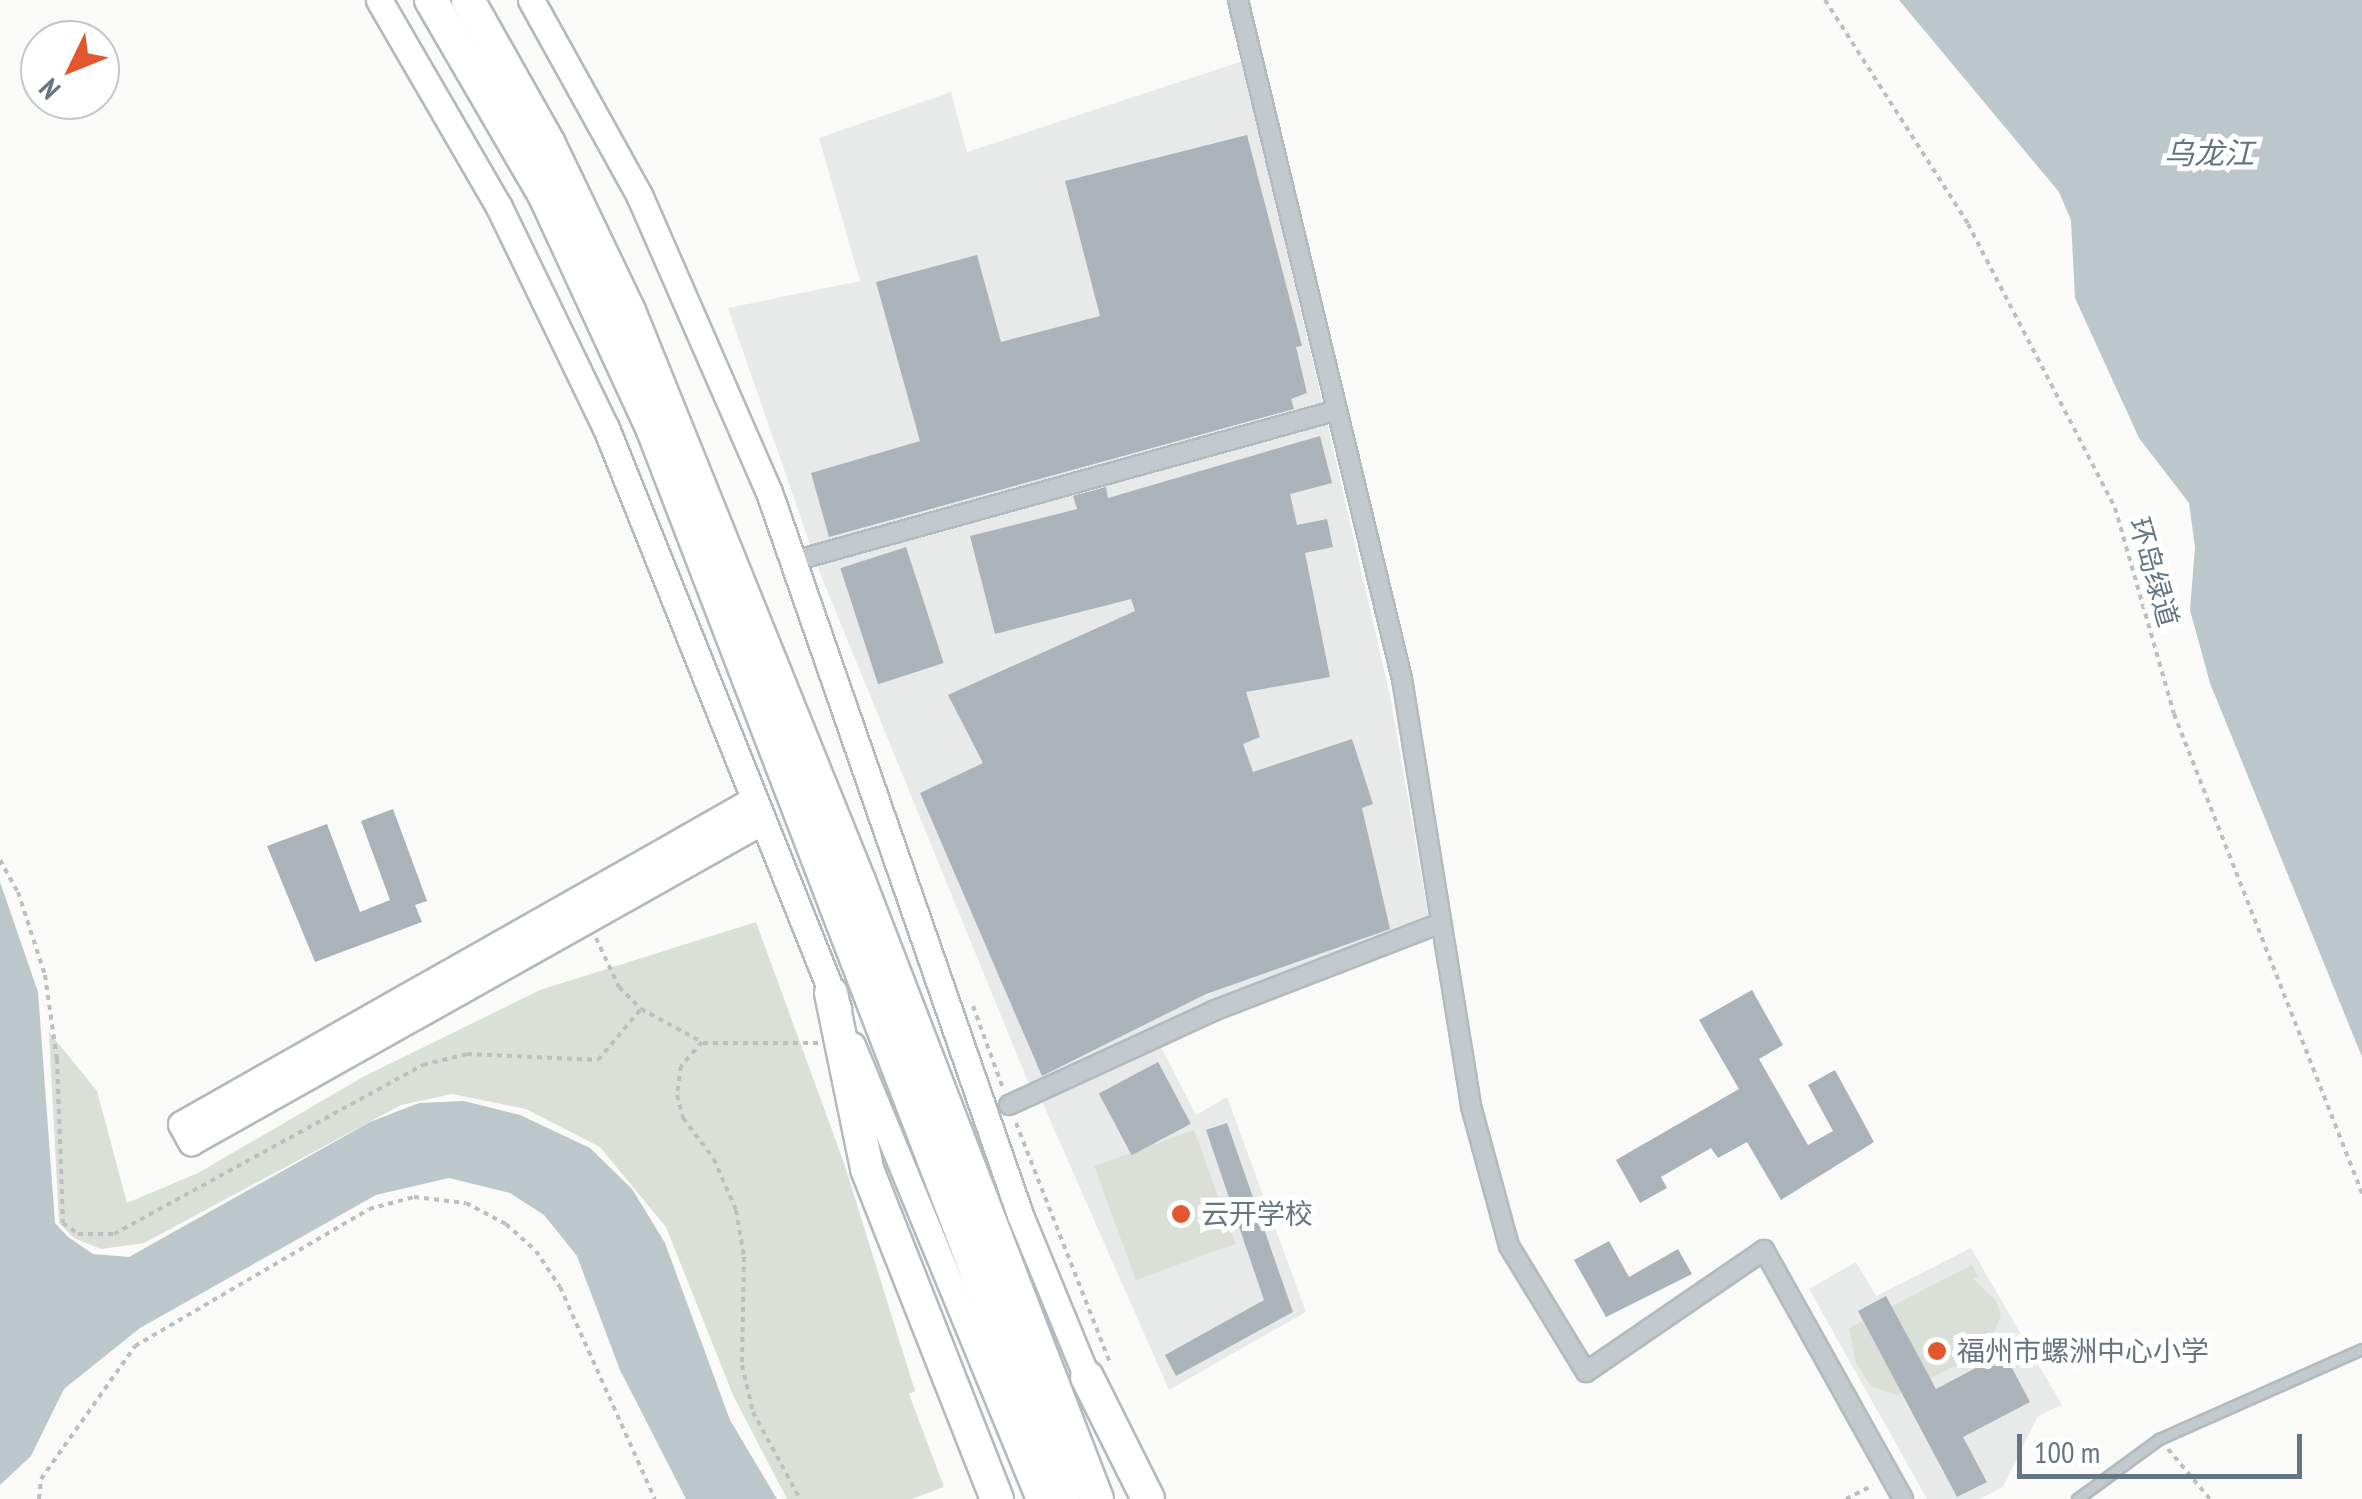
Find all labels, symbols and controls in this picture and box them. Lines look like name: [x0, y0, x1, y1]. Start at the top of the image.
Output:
north arrow: [20, 20, 120, 120]
text: N: [30, 71, 68, 108]
water label: 乌龙江: [2164, 135, 2254, 171]
street label: 环岛绿道: [2122, 514, 2186, 630]
place label: 云开学校: [1201, 1197, 1313, 1231]
marker: 云开学校: [1170, 1203, 1192, 1225]
place label: 福州市螺洲中心小学: [1957, 1334, 2209, 1368]
marker: 福州市螺洲中心小学: [1926, 1340, 1948, 1362]
scale bar: [2022, 1414, 2307, 1476]
text: 100 m: [2034, 1432, 2100, 1471]

